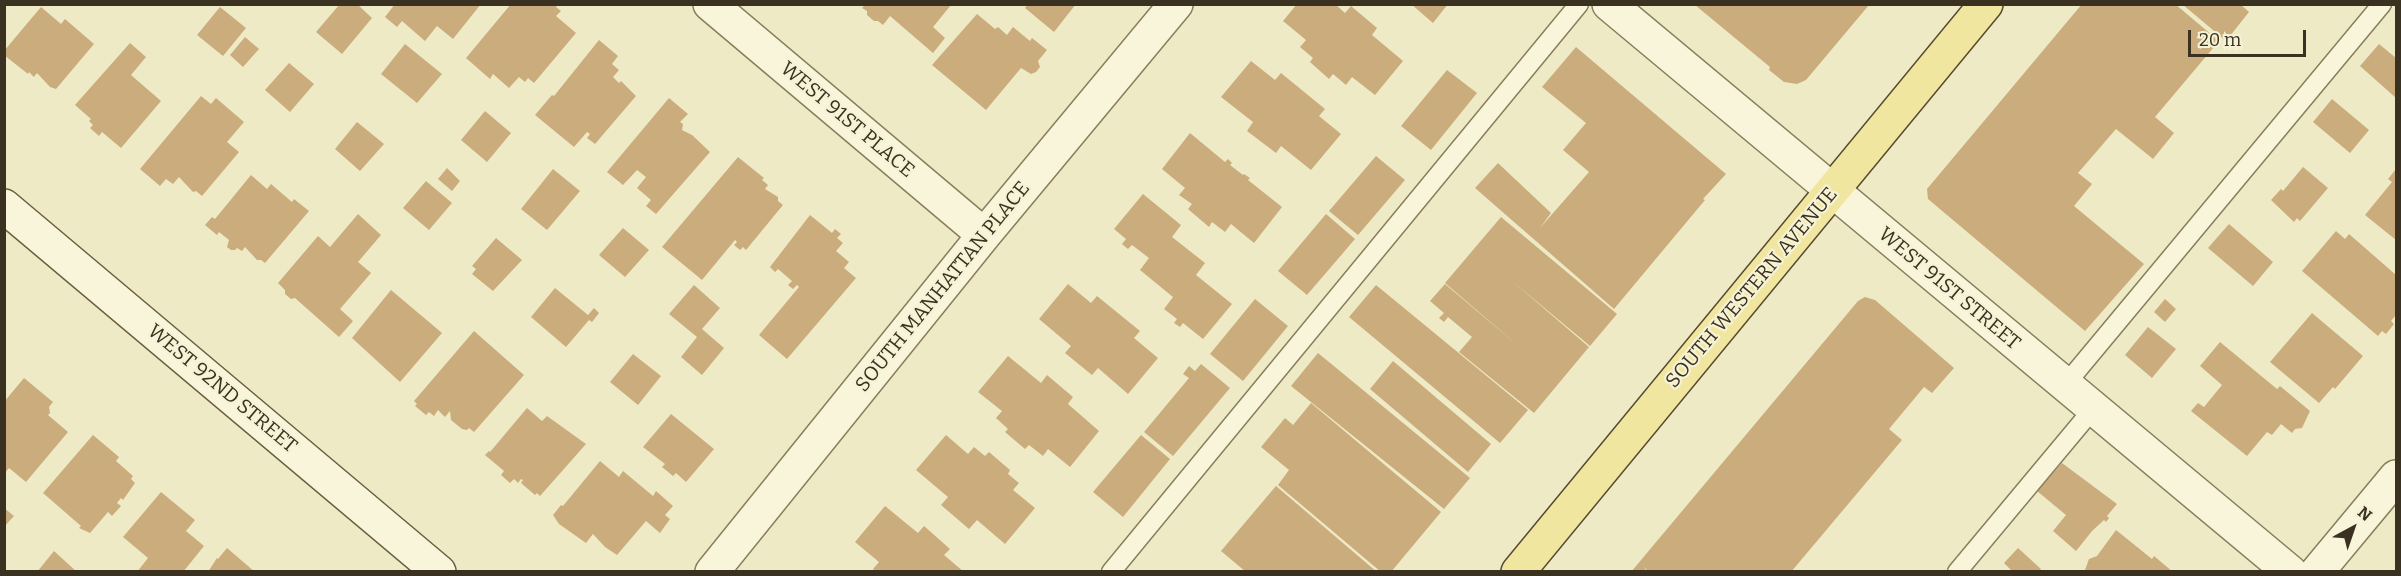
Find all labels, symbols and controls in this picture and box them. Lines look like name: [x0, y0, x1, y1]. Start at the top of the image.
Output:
scale bar: [2191, 18, 2310, 56]
text: 20 m: [2199, 29, 2241, 51]
street label: WEST 91ST PLACE: [775, 57, 919, 183]
street label: SOUTH MANHATTAN PLACE: [851, 177, 1035, 397]
street label: SOUTH WESTERN AVENUE: [1661, 183, 1843, 393]
street label: WEST 91ST STREET: [1873, 223, 2025, 355]
street label: WEST 92ND STREET: [142, 319, 302, 459]
north arrow: [2323, 498, 2383, 558]
text: N: [2354, 503, 2376, 525]

